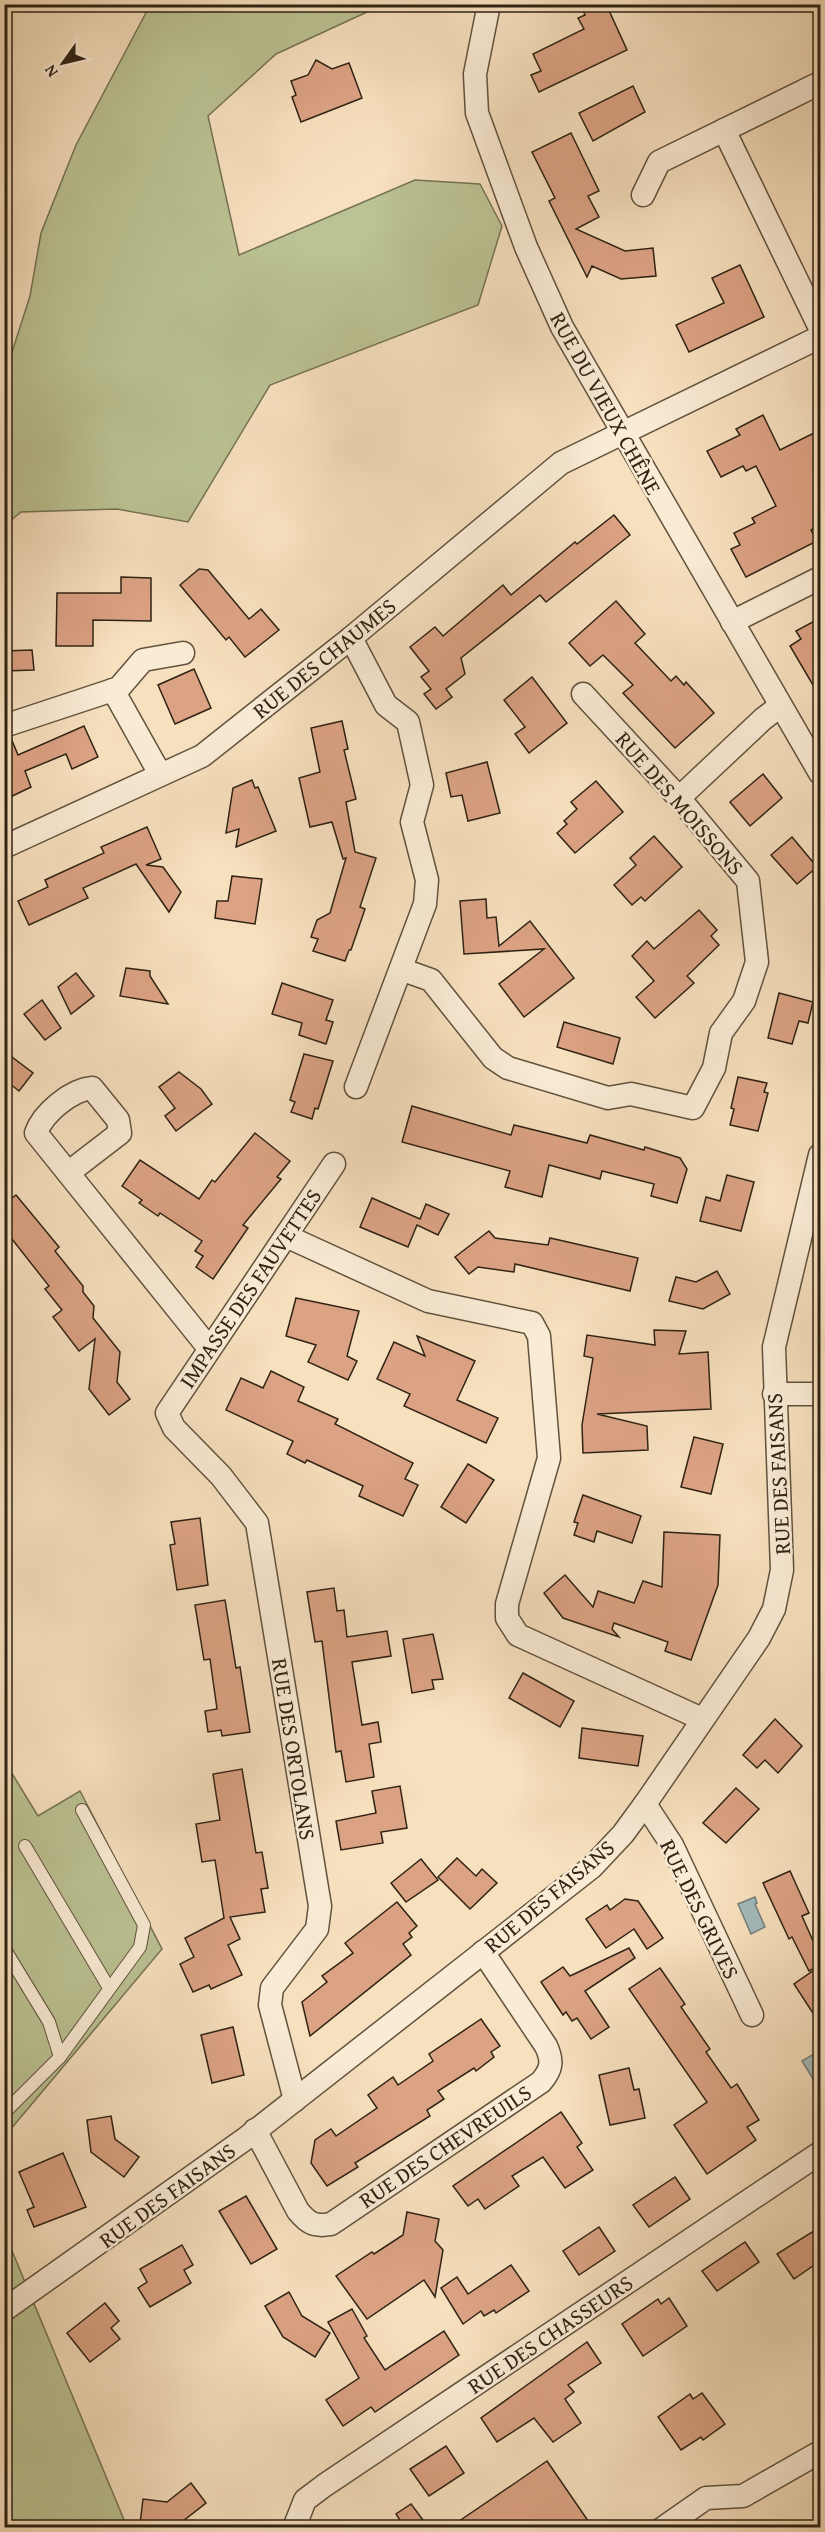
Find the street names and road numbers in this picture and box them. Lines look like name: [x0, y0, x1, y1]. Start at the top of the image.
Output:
street label: RUE DU VIEUX CHÊNE: [542, 306, 670, 500]
street label: RUE DES CHAUMES: [245, 590, 403, 726]
street label: RUE DES MOISSONS: [608, 724, 752, 882]
street label: IMPASSE DES FAUVETTES: [171, 1182, 329, 1394]
street label: RUE DES FAISANS: [758, 1392, 798, 1556]
street label: RUE DES ORTOLANS: [264, 1656, 324, 1842]
street label: RUE DES FAISANS: [477, 1832, 621, 1960]
street label: RUE DES GRIVES: [652, 1834, 748, 1984]
street label: RUE DES CHEVREUILS: [352, 2076, 538, 2216]
street label: RUE DES FAISANS: [92, 2135, 242, 2255]
street label: RUE DES CHASSEURS: [461, 2267, 639, 2401]

